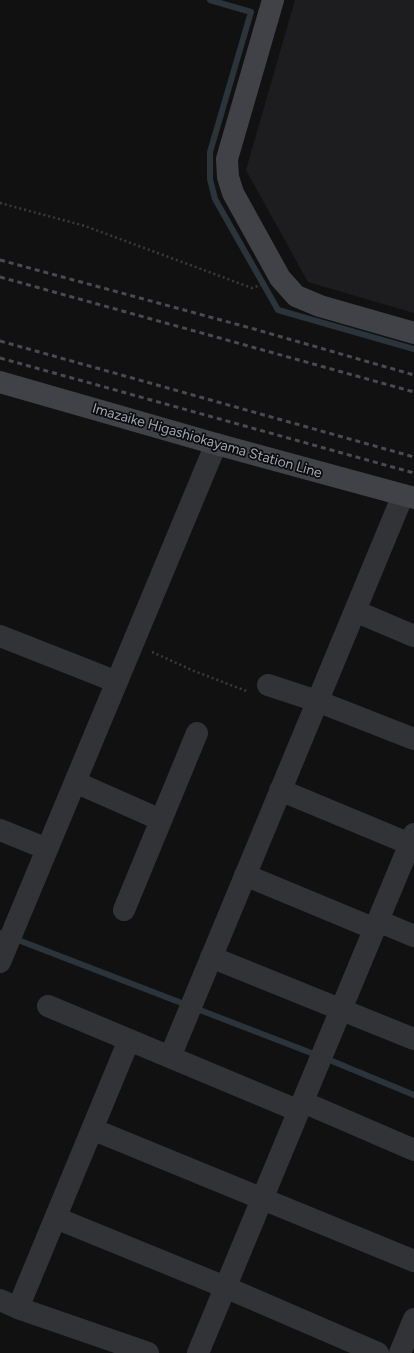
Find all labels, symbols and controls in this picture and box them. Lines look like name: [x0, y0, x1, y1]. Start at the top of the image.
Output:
street label: Imazaike Higashiokayama Station Line: [90, 400, 324, 482]

